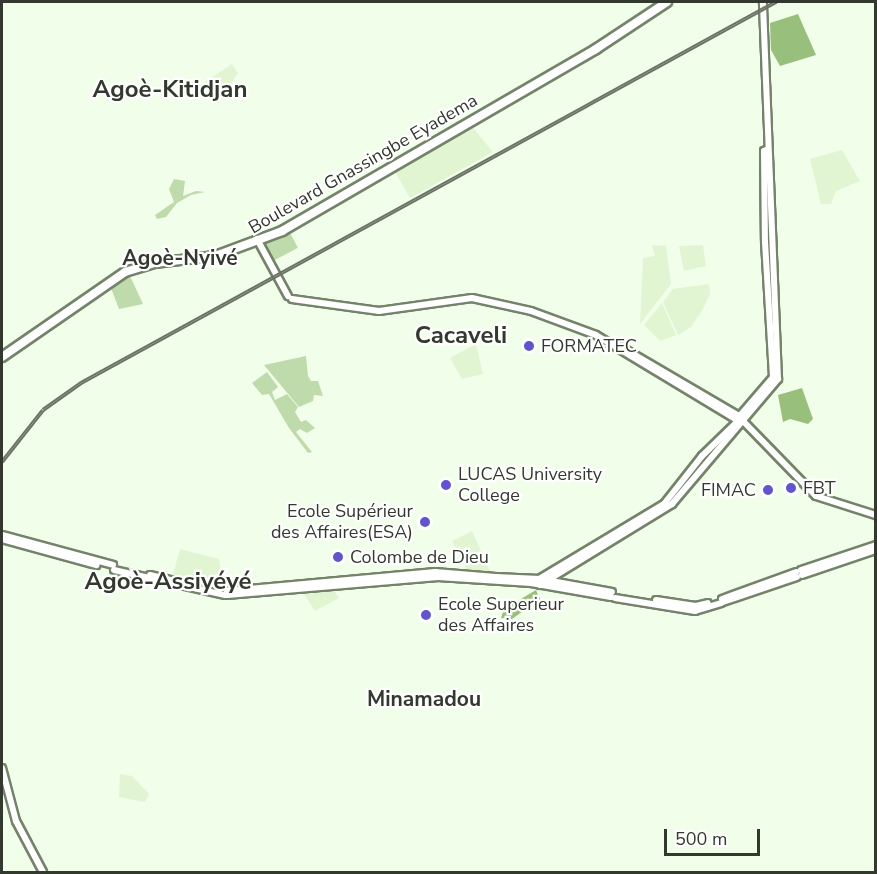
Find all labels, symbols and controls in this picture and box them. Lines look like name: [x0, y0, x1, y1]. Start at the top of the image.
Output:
district label: Agoè-Kitidjan: [93, 76, 247, 104]
street label: Boulevard Gnassingbe Eyadema: [245, 89, 481, 239]
district label: Agoè-Nyivé: [122, 245, 238, 271]
district label: Cacaveli: [415, 322, 507, 350]
place label: FORMATEC: [541, 335, 637, 357]
marker: FORMATEC: [522, 339, 536, 353]
place label: LUCAS University College: [458, 464, 602, 506]
place label: FBT: [803, 477, 836, 499]
marker: LUCAS University College: [439, 478, 453, 492]
place label: FIMAC: [701, 479, 756, 501]
marker: FBT: [784, 481, 798, 495]
marker: FIMAC: [761, 483, 775, 497]
place label: Ecole Supérieur des Affaires(ESA): [271, 501, 413, 544]
marker: Ecole Supérieur des Affaires(ESA): [418, 515, 432, 529]
place label: Colombe de Dieu: [350, 546, 489, 568]
marker: Colombe de Dieu: [331, 550, 345, 564]
district label: Agoè-Assiyéyé: [84, 568, 252, 596]
place label: Ecole Superieur des Affaires: [438, 594, 564, 636]
marker: Ecole Superieur des Affaires: [419, 608, 433, 622]
district label: Minamadou: [367, 686, 481, 712]
scale bar: [667, 817, 763, 855]
text: 500 m: [675, 827, 727, 851]

